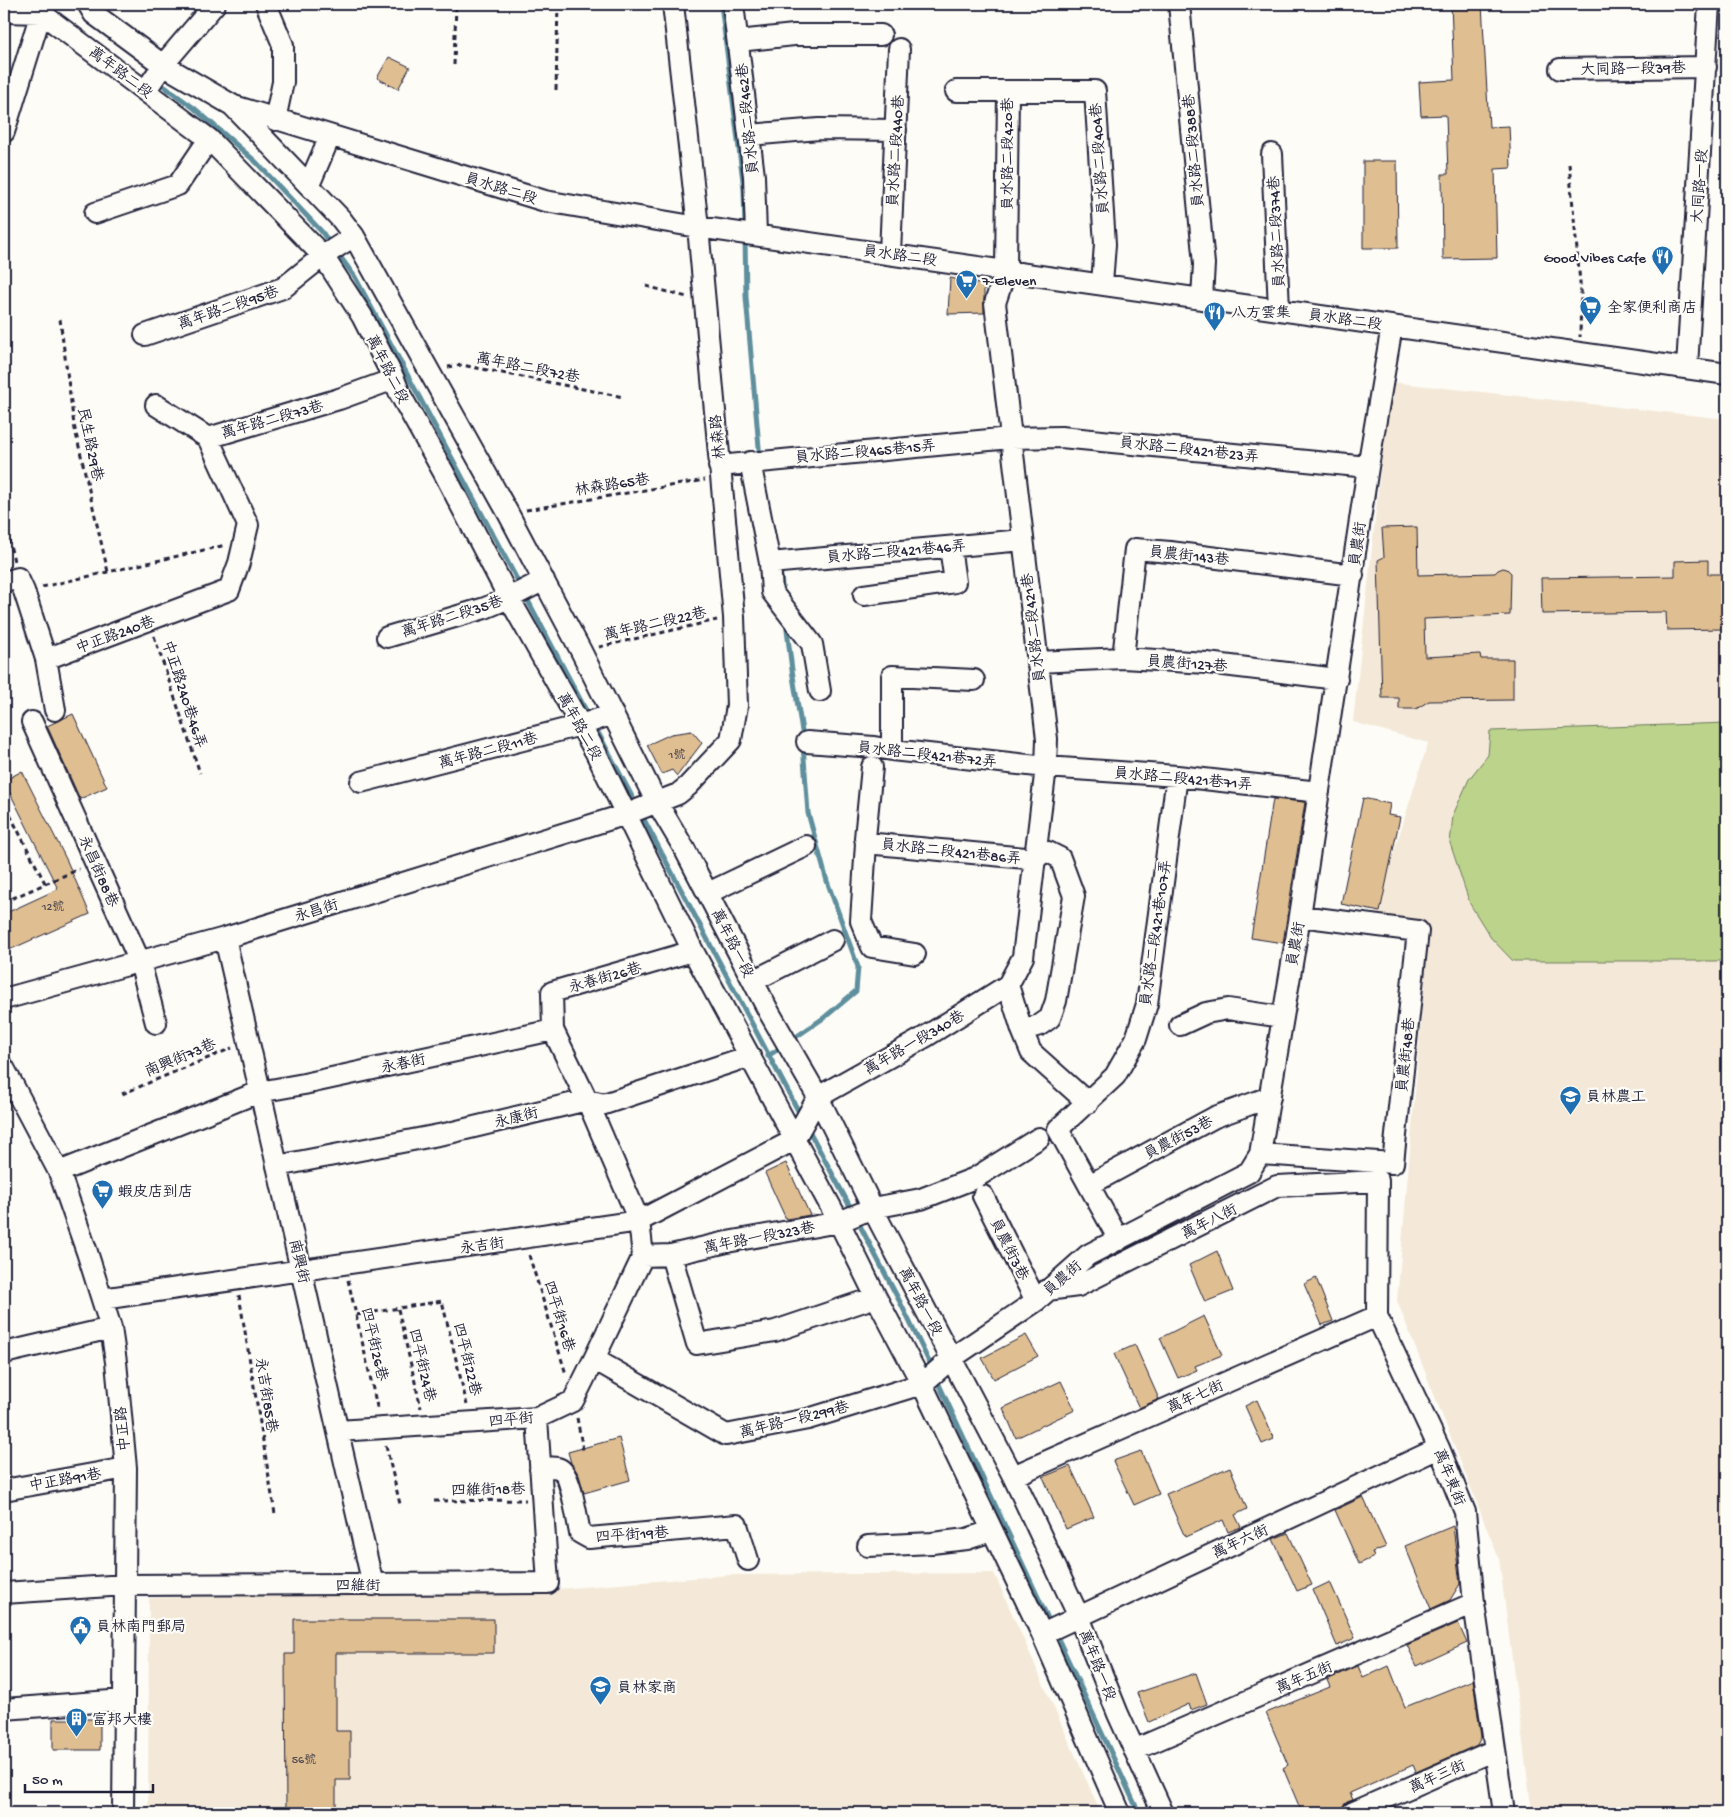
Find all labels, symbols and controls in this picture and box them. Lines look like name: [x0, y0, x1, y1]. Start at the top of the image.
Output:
street label: 萬年路二段: [84, 44, 155, 103]
street label: 大同路一段39巷: [1580, 60, 1686, 80]
street label: 員水路二段462巷: [734, 62, 764, 175]
street label: 員水路二段388巷: [1181, 93, 1209, 209]
street label: 員水路二段440巷: [885, 94, 909, 208]
street label: 員水路二段420巷: [1000, 98, 1018, 210]
street label: 員水路二段404巷: [1088, 102, 1114, 216]
street label: 大同路一段: [1689, 148, 1713, 224]
street label: 員水路二段: [462, 170, 539, 209]
street label: 員水路二段374巷: [1266, 175, 1290, 289]
street label: 員水路二段: [861, 243, 938, 271]
restaurant icon: Good Vibes Cafe: [1650, 245, 1674, 276]
place label: Good Vibes Cafe: [1544, 250, 1646, 268]
supermarket icon: 7-Eleven: [954, 268, 978, 299]
place label: 7-Eleven: [981, 273, 1036, 291]
street label: 萬年路二段95巷: [176, 283, 281, 335]
supermarket icon: 全家便利商店: [1579, 295, 1603, 326]
place label: 全家便利商店: [1607, 299, 1697, 318]
restaurant icon: 八方雲集: [1203, 300, 1227, 331]
place label: 八方雲集: [1231, 305, 1291, 323]
street label: 員水路二段: [1306, 307, 1383, 335]
street label: 萬年路二段: [361, 332, 411, 407]
street label: 萬年路二段72巷: [474, 350, 581, 388]
street label: 萬年路二段73巷: [219, 398, 326, 444]
street label: 民生路29巷: [72, 406, 106, 483]
street label: 林森路: [708, 414, 730, 460]
street label: 員水路二段421巷23弄: [1118, 435, 1260, 467]
street label: 員水路二段465巷15弄: [794, 438, 936, 468]
street label: 林森路65巷: [574, 471, 651, 501]
street label: 員農街: [1347, 521, 1371, 568]
street label: 員水路二段421巷46弄: [826, 538, 967, 568]
street label: 員農街143巷: [1148, 544, 1230, 570]
street label: 員水路二段421巷: [1019, 572, 1051, 684]
street label: 萬年路二段35巷: [400, 593, 506, 643]
street label: 萬年路二段22巷: [602, 604, 708, 645]
street label: 中正路240巷: [74, 613, 158, 659]
street label: 中正路240巷46弄: [157, 638, 209, 751]
street label: 員農街127巷: [1146, 653, 1228, 677]
street label: 萬年路二段: [552, 690, 604, 764]
street label: 萬年路二段11巷: [437, 730, 540, 774]
street label: 員水路二段421巷72弄: [856, 740, 998, 772]
house number: 1號: [668, 748, 685, 763]
street label: 員水路二段421巷71弄: [1113, 765, 1253, 795]
street label: 永昌街88巷: [73, 833, 121, 910]
street label: 員水路二段421巷86弄: [880, 837, 1022, 869]
street label: 員水路二段421巷107弄: [1138, 859, 1176, 1008]
street label: 永昌街: [292, 897, 341, 927]
house number: 12號: [41, 900, 64, 915]
street label: 萬年路一段: [706, 906, 756, 981]
street label: 員農街: [1284, 921, 1310, 968]
street label: 永春街26巷: [567, 960, 644, 998]
street label: 萬年路一段340巷: [861, 1008, 969, 1080]
street label: 員農街48巷: [1394, 1017, 1420, 1094]
street label: 南興街73巷: [142, 1035, 219, 1082]
street label: 永春街: [380, 1051, 427, 1078]
school or university icon: 員林農工: [1558, 1084, 1582, 1115]
place label: 員林農工: [1586, 1089, 1646, 1107]
street label: 永康街: [492, 1105, 541, 1133]
street label: 員農街53巷: [1141, 1113, 1217, 1164]
supermarket icon: 蝦皮店到店: [90, 1179, 114, 1210]
place label: 蝦皮店到店: [118, 1184, 193, 1202]
street label: 萬年八街: [1179, 1201, 1241, 1244]
street label: 員農街3巷: [985, 1216, 1032, 1284]
street label: 萬年路一段323巷: [702, 1219, 817, 1259]
street label: 永吉街: [459, 1235, 506, 1259]
street label: 南興街: [284, 1237, 313, 1285]
street label: 員農街: [1040, 1258, 1086, 1301]
street label: 萬年路一段: [894, 1265, 945, 1339]
street label: 四平街16巷: [539, 1279, 577, 1354]
street label: 四平街26巷: [356, 1306, 390, 1383]
street label: 四平街22巷: [448, 1321, 484, 1398]
street label: 四平街24巷: [404, 1327, 438, 1404]
street label: 永吉街85巷: [250, 1356, 280, 1434]
street label: 萬年七街: [1165, 1377, 1227, 1418]
street label: 萬年路一段299巷: [738, 1399, 851, 1443]
street label: 中正路: [113, 1406, 135, 1452]
street label: 四平街: [488, 1410, 534, 1432]
street label: 萬年東街: [1429, 1447, 1468, 1509]
street label: 中正路91巷: [28, 1466, 103, 1496]
street label: 四維街18巷: [451, 1481, 525, 1501]
street label: 萬年六街: [1210, 1522, 1272, 1564]
street label: 四平街19巷: [595, 1524, 669, 1548]
street label: 四維街: [335, 1578, 381, 1596]
public building icon: 員林南門郵局: [68, 1614, 92, 1645]
place label: 員林南門郵局: [96, 1618, 186, 1637]
street label: 萬年路一段: [1074, 1628, 1119, 1704]
street label: 萬年五街: [1274, 1659, 1336, 1699]
school or university icon: 員林家商: [589, 1675, 613, 1706]
place label: 員林家商: [617, 1679, 677, 1698]
building icon: 富邦大樓: [64, 1707, 88, 1738]
place label: 富邦大樓: [92, 1712, 152, 1730]
house number: 56號: [292, 1753, 316, 1768]
street label: 萬年三街: [1407, 1757, 1469, 1798]
scale bar: [25, 1762, 152, 1794]
text: 50 m: [32, 1772, 63, 1790]

